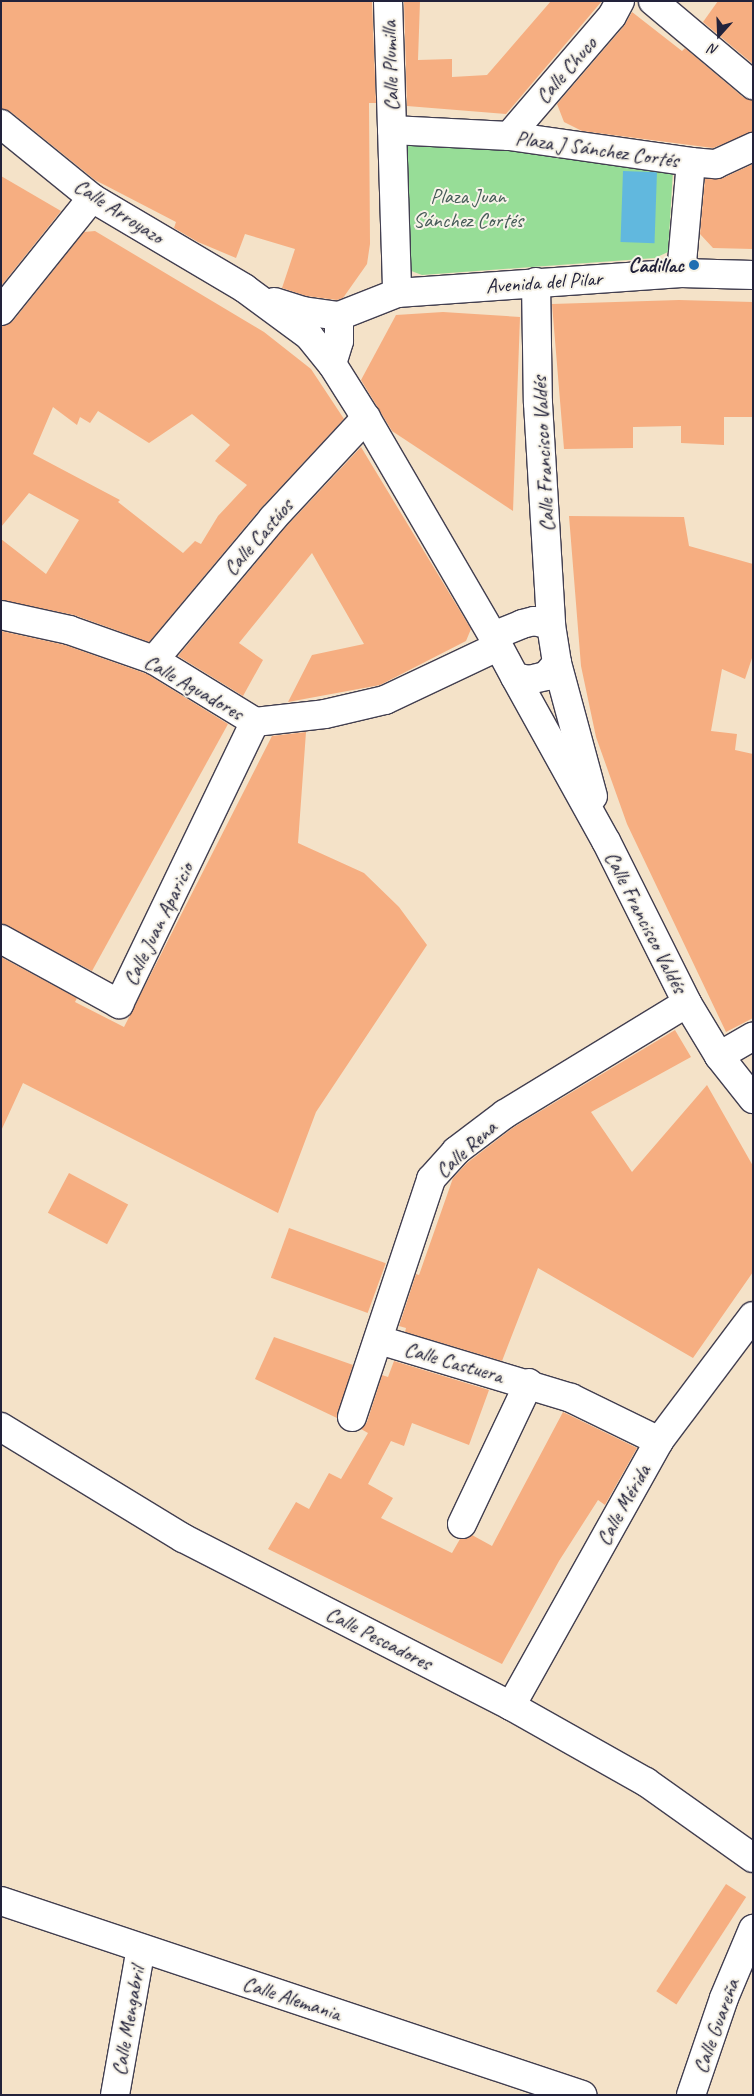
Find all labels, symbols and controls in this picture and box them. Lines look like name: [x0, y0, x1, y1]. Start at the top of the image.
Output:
north arrow: [694, 10, 744, 60]
street label: Calle Plumilla: [376, 20, 404, 112]
street label: Calle Chuco: [530, 31, 602, 109]
text: N: [707, 40, 721, 59]
street label: Plaza J Sánchez Cortés: [514, 125, 680, 173]
street label: Calle Arroyazo: [70, 173, 168, 249]
park label: Plaza Juan Sánchez Cortés: [413, 183, 523, 233]
place label: Cadillac: [628, 252, 684, 278]
marker: Cadillac: [688, 259, 700, 271]
street label: Avenida del Pilar: [485, 265, 603, 299]
street label: Calle Francisco Valdés: [526, 375, 560, 533]
street label: Calle Castúos: [218, 493, 298, 581]
street label: Calle Aguadores: [140, 649, 248, 725]
street label: Calle Francisco Valdés: [599, 847, 693, 997]
street label: Calle Juan Aparicio: [117, 859, 199, 989]
street label: Calle Rena: [430, 1115, 502, 1183]
street label: Calle Castuera: [401, 1336, 507, 1388]
street label: Calle Mérida: [591, 1460, 655, 1550]
street label: Calle Pescadores: [322, 1601, 436, 1675]
street label: Calle Mengabril: [106, 1965, 150, 2077]
street label: Calle Alemania: [239, 1970, 345, 2026]
street label: Calle Guareña: [687, 1976, 745, 2076]

